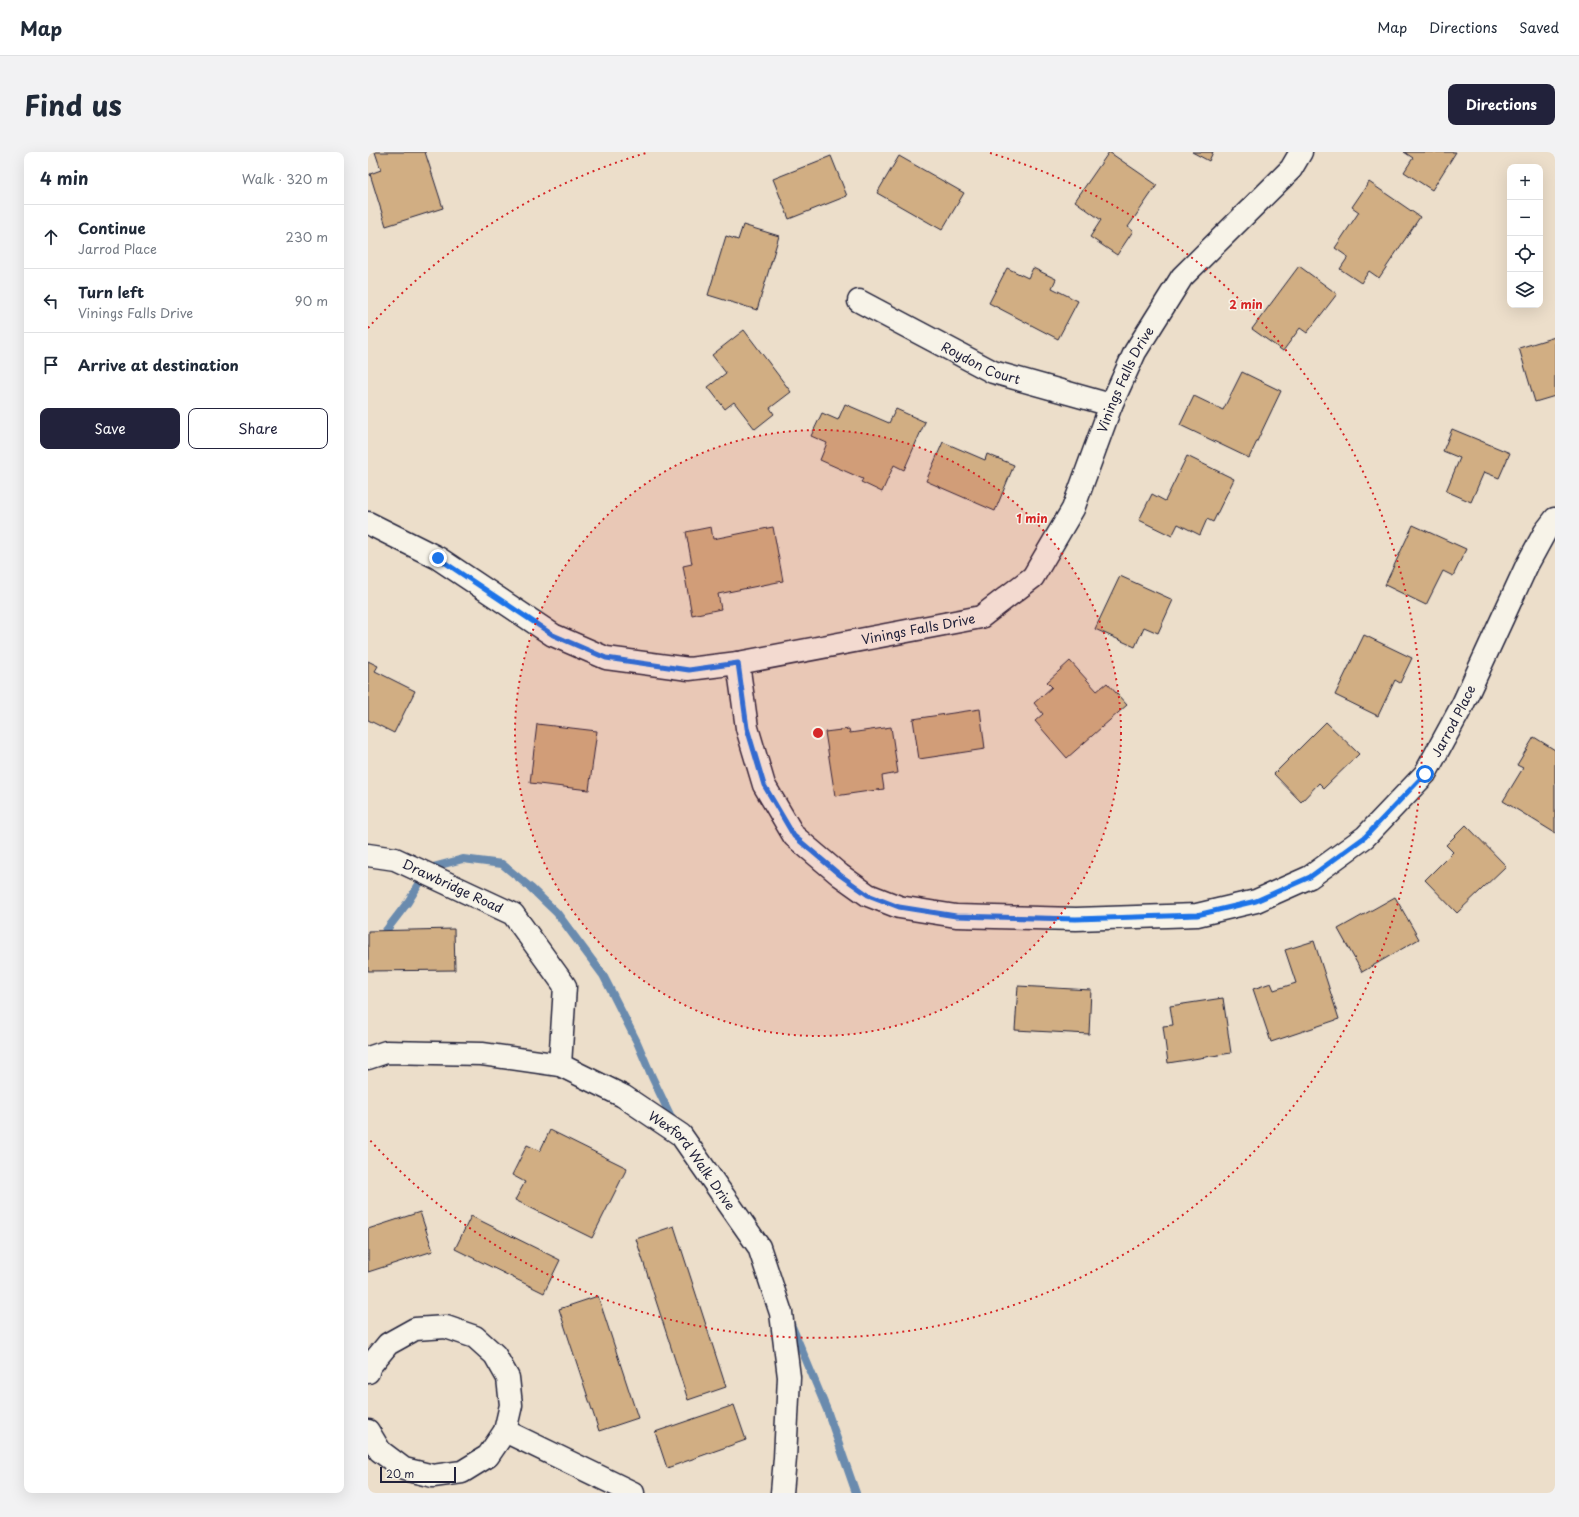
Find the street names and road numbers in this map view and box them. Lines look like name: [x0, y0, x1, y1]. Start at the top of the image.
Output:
street label: Vinings Falls Drive: [1092, 323, 1158, 435]
street label: Roydon Court: [938, 336, 1023, 388]
street label: Vinings Falls Drive: [860, 608, 977, 648]
street label: Jarrod Place: [1426, 681, 1480, 760]
street label: Drawbridge Road: [399, 854, 506, 917]
street label: Wexford Walk Drive: [645, 1106, 740, 1214]

